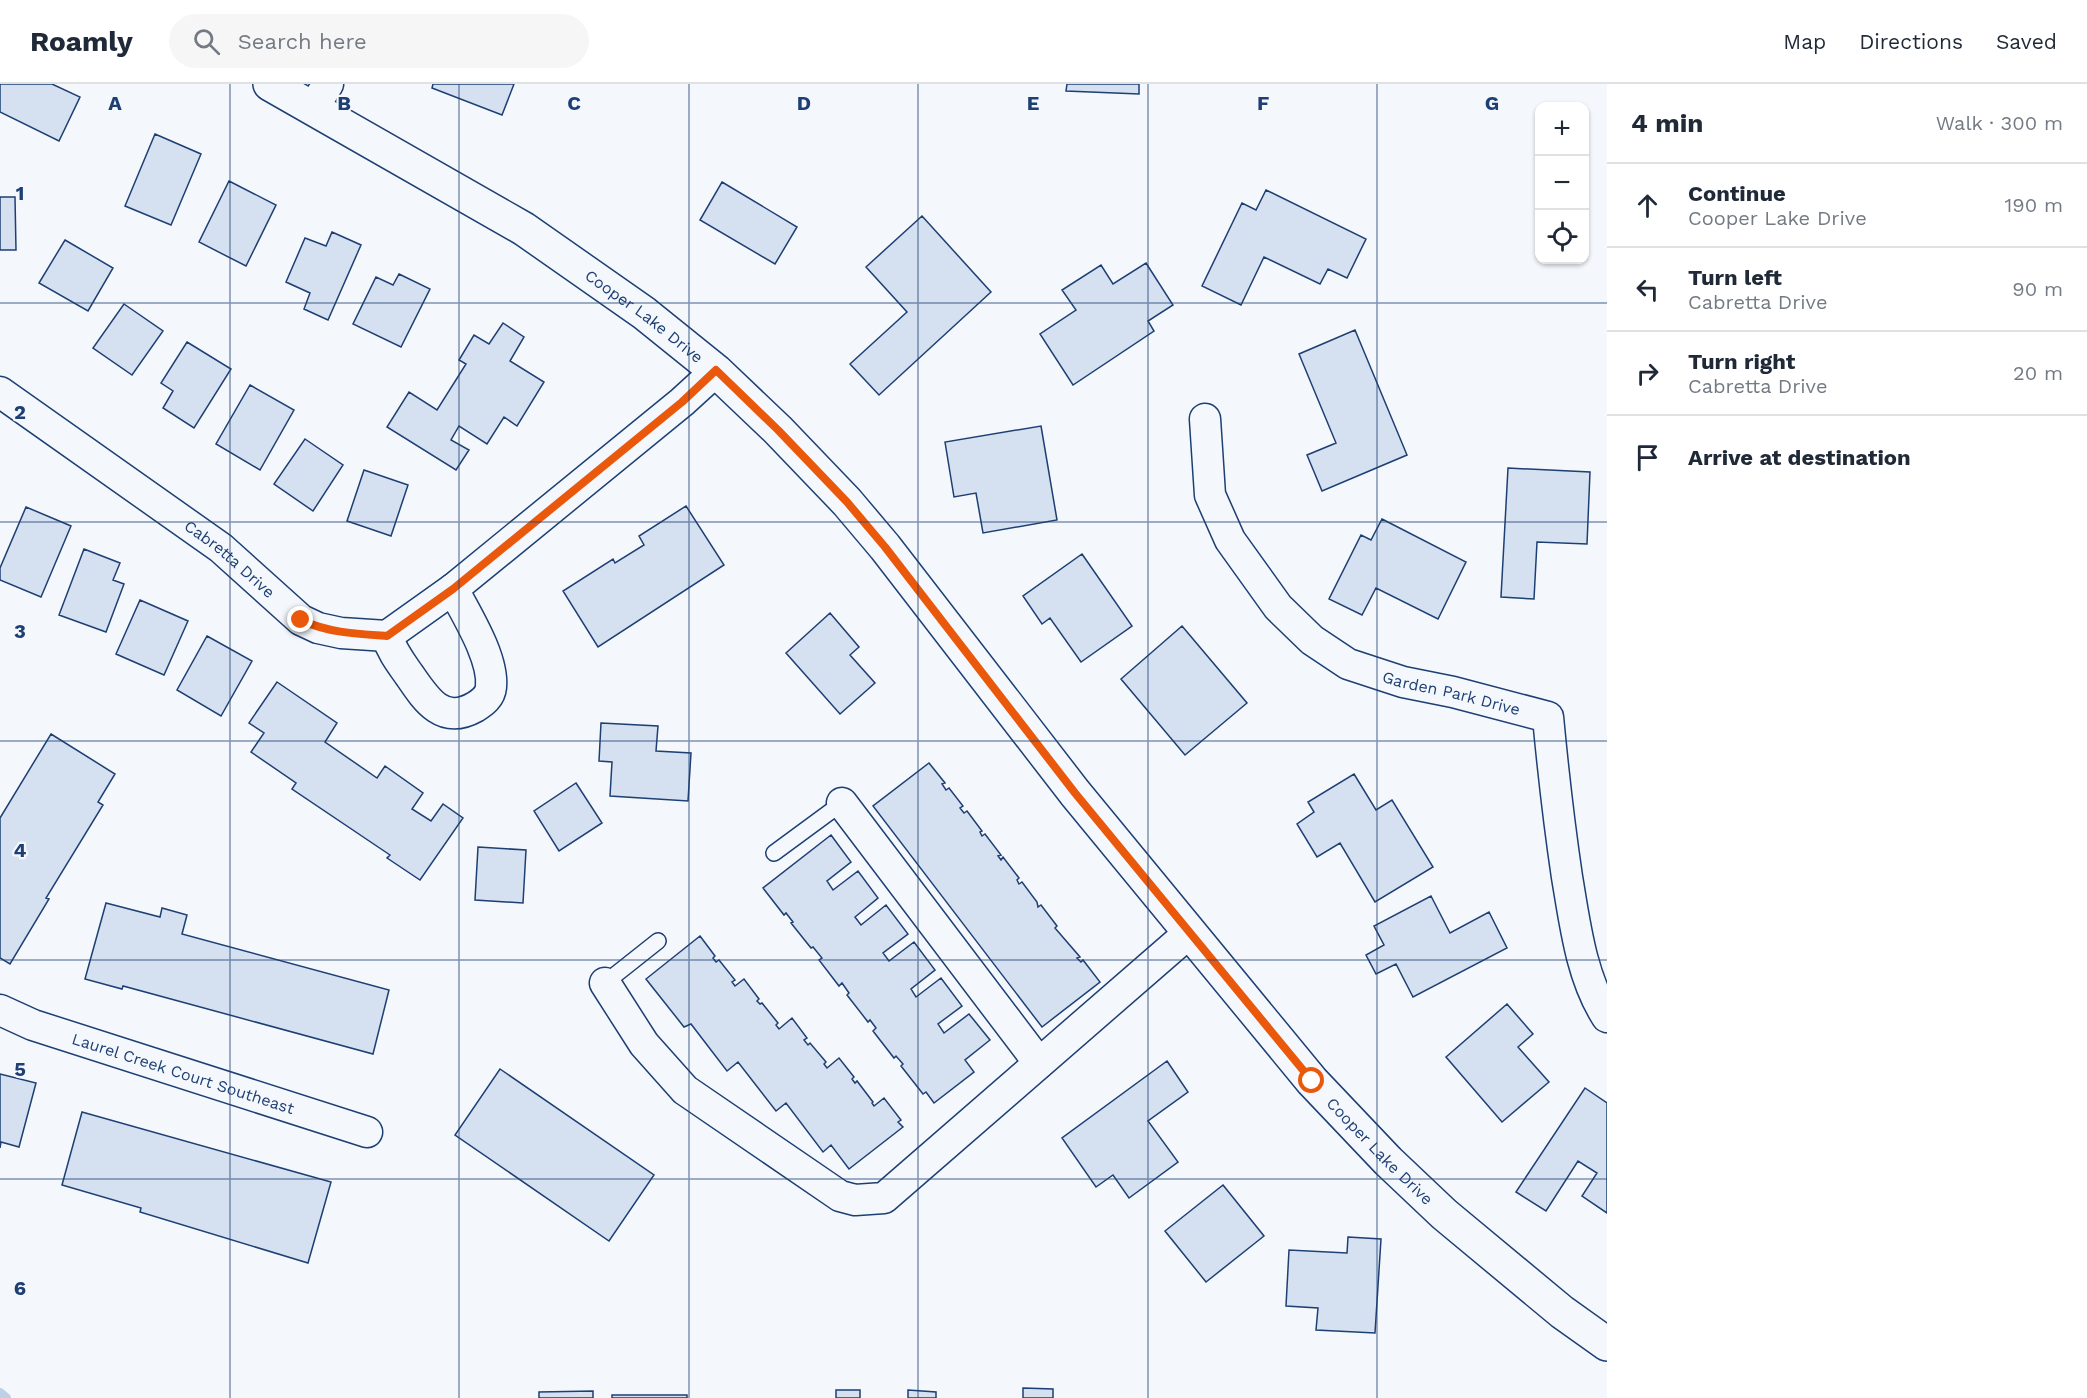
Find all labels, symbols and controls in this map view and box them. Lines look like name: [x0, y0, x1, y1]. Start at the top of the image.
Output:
search box: [169, 14, 589, 68]
text: Roamly: [30, 25, 133, 58]
icon: search: [190, 25, 223, 58]
text: Search here: [238, 29, 367, 54]
text: Map: [1783, 29, 1826, 54]
text: Directions: [1859, 29, 1963, 54]
text: Saved: [1996, 29, 2057, 54]
text: A: [108, 91, 122, 115]
text: B: [337, 91, 351, 115]
text: C: [567, 91, 581, 115]
text: D: [797, 91, 811, 115]
text: E: [1027, 91, 1039, 115]
text: F: [1257, 91, 1269, 115]
text: G: [1485, 91, 1499, 115]
map controls: [1535, 102, 1589, 264]
button: +: [1535, 102, 1589, 156]
text: 4 min: [1631, 108, 1703, 138]
text: Walk · 300 m: [1936, 111, 2063, 135]
button: −: [1535, 156, 1589, 210]
text: 1: [16, 181, 24, 205]
text: Continue: [1688, 181, 1786, 206]
icon: ahead: [1631, 189, 1664, 222]
text: 190 m: [2005, 193, 2063, 217]
text: Cooper Lake Drive: [1688, 206, 1867, 230]
button: locate: [1535, 210, 1589, 264]
street label: Cooper Lake Drive: [582, 265, 707, 367]
text: Turn left: [1688, 265, 1782, 290]
icon: left: [1631, 273, 1664, 306]
text: 90 m: [2012, 277, 2063, 301]
text: Cabretta Drive: [1688, 290, 1828, 314]
text: Turn right: [1688, 349, 1795, 374]
icon: right: [1631, 357, 1664, 390]
text: 20 m: [2013, 361, 2063, 385]
text: Cabretta Drive: [1688, 374, 1828, 398]
text: 2: [14, 400, 26, 424]
icon: arrive: [1631, 441, 1664, 474]
text: Arrive at destination: [1688, 445, 1911, 470]
street label: Cabretta Drive: [181, 516, 279, 601]
route end: [287, 606, 313, 632]
text: 3: [14, 619, 26, 643]
street label: Garden Park Drive: [1380, 666, 1522, 719]
text: 4: [14, 838, 27, 862]
street label: Laurel Creek Court Southeast: [70, 1029, 297, 1118]
text: 5: [14, 1057, 26, 1081]
route start: [1298, 1067, 1324, 1093]
street label: Cooper Lake Drive: [1323, 1093, 1437, 1208]
text: 6: [14, 1276, 26, 1300]

